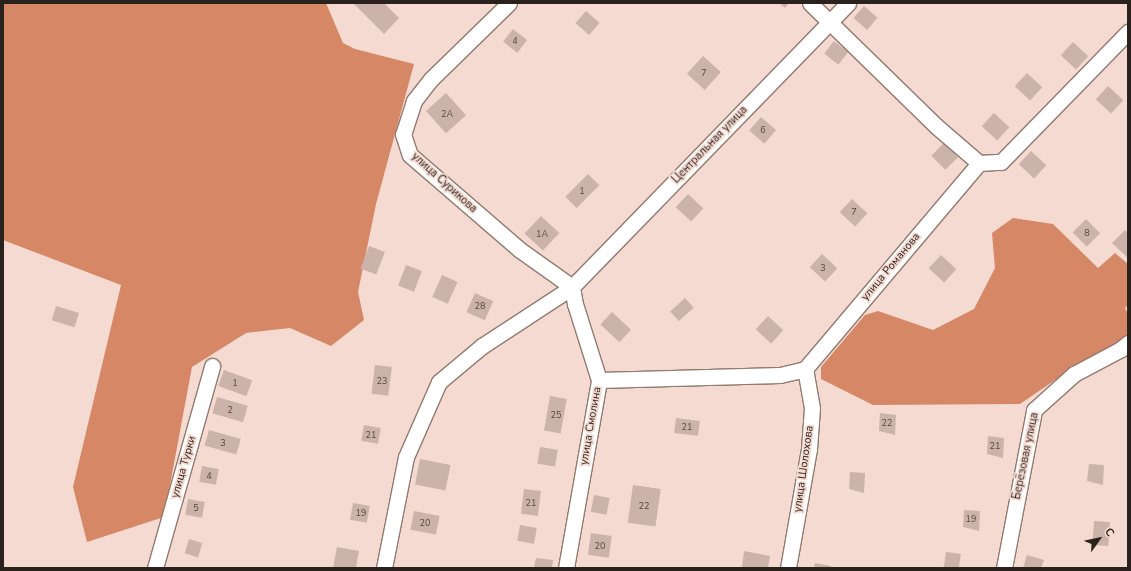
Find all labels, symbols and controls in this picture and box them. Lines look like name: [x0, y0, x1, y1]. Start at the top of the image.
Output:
house number: 4: [512, 36, 518, 46]
house number: 7: [701, 68, 707, 78]
street label: Центральная улица: [670, 104, 750, 186]
house number: 2А: [441, 109, 453, 119]
house number: 6: [760, 125, 766, 135]
street label: улица Сурикова: [409, 150, 479, 216]
house number: 1: [579, 186, 585, 196]
house number: 7: [851, 207, 857, 217]
house number: 8: [1084, 228, 1090, 238]
house number: 1А: [536, 229, 548, 239]
street label: улица Романова: [859, 230, 923, 304]
house number: 3: [820, 263, 826, 273]
house number: 28: [475, 301, 485, 311]
house number: 23: [377, 376, 387, 386]
house number: 1: [232, 378, 238, 388]
street label: улица Смолина: [578, 386, 604, 466]
house number: 2: [227, 405, 233, 415]
house number: 25: [551, 410, 561, 420]
street label: Берёзовая улица: [1010, 411, 1042, 501]
house number: 22: [882, 418, 892, 428]
house number: 21: [682, 422, 692, 432]
street label: улица Шолохова: [791, 425, 817, 513]
house number: 21: [366, 430, 376, 440]
street label: улица Турки: [169, 435, 199, 499]
house number: 3: [220, 438, 226, 448]
house number: 21: [990, 441, 1000, 451]
house number: 4: [206, 471, 212, 481]
house number: 21: [526, 498, 536, 508]
house number: 22: [639, 501, 649, 511]
house number: 5: [193, 503, 199, 513]
house number: 19: [356, 508, 366, 518]
house number: 19: [966, 514, 976, 524]
house number: 20: [420, 518, 430, 528]
north arrow: [1079, 519, 1119, 559]
text: С: [1101, 525, 1118, 539]
house number: 20: [595, 541, 605, 551]

